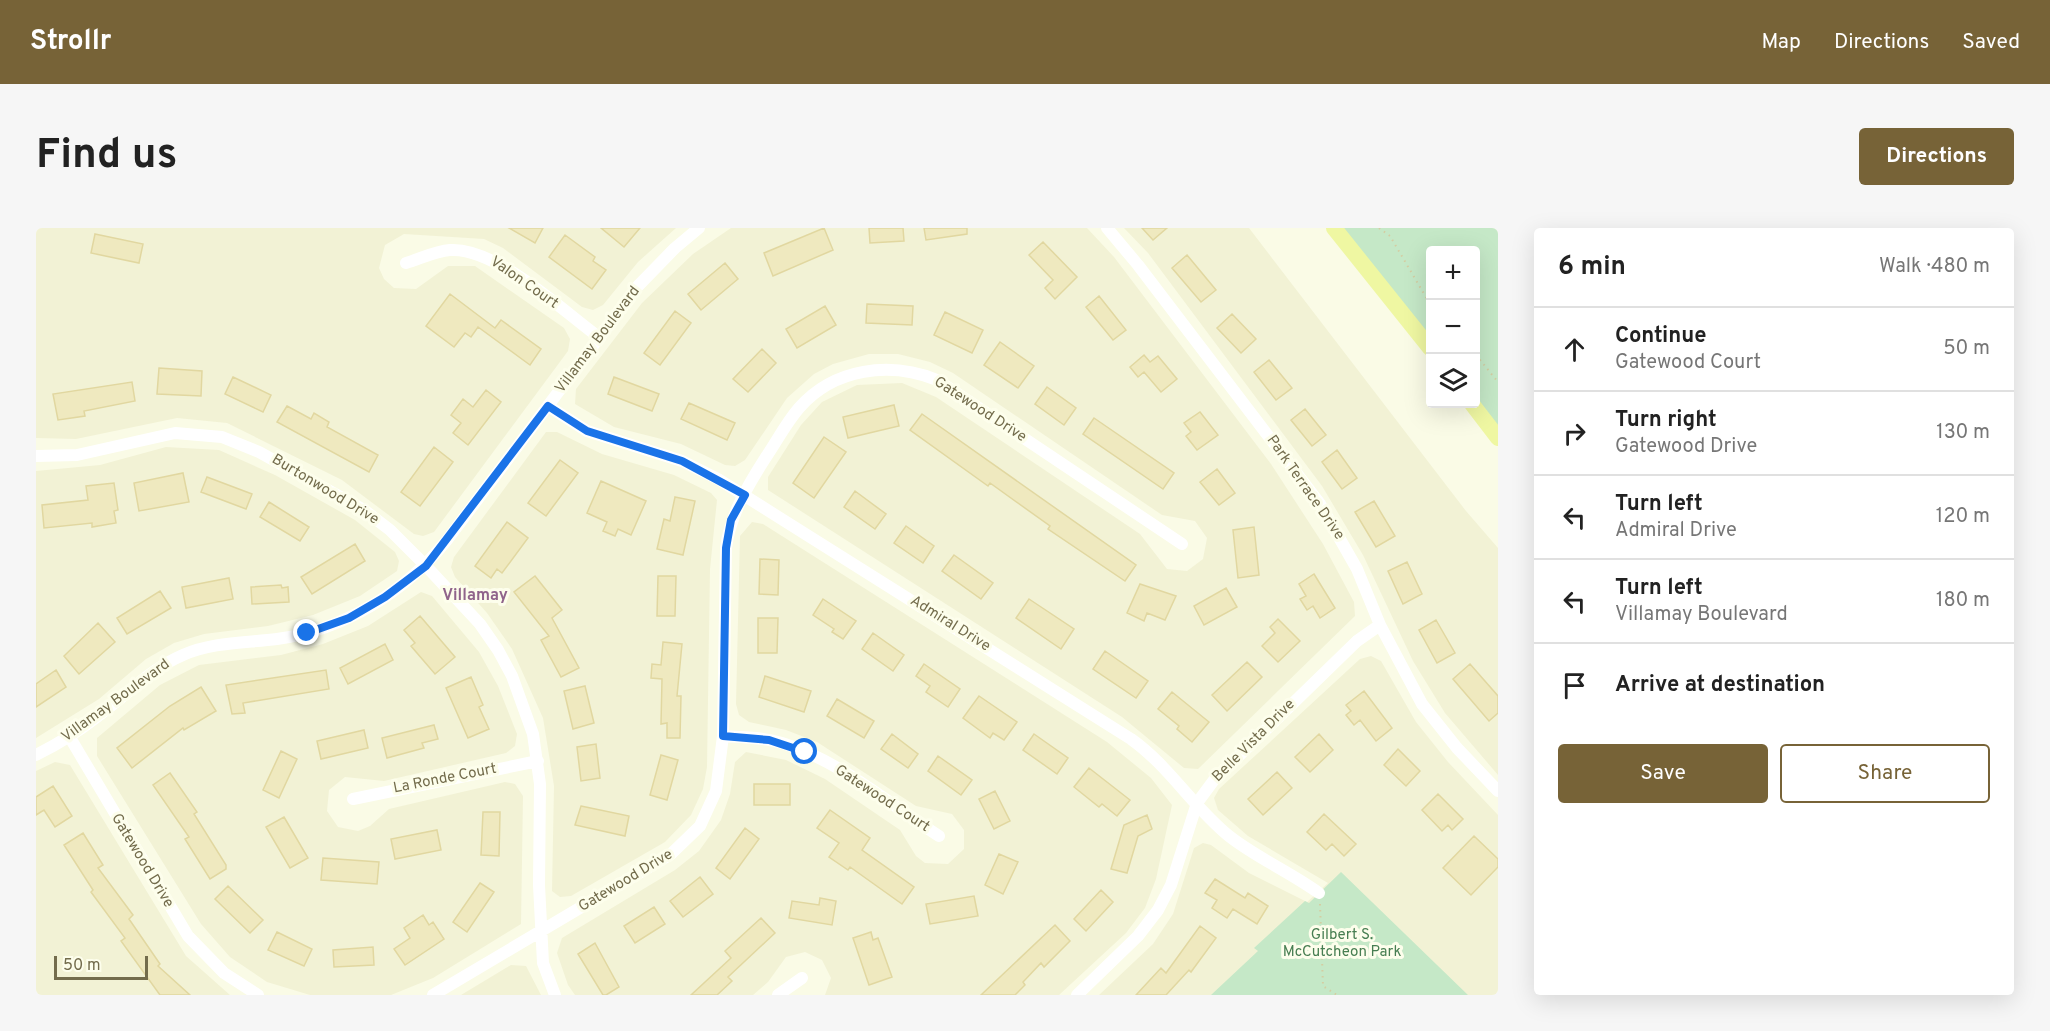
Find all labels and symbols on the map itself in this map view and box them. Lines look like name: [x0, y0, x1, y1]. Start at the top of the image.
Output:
street label: Valon Court: [486, 252, 562, 314]
street label: Villamay Boulevard: [551, 283, 645, 397]
street label: Gatewood Drive: [930, 373, 1030, 447]
street label: Park Terrace Drive: [1262, 432, 1348, 544]
street label: Burtonwood Drive: [268, 450, 382, 530]
district label: Villamay: [442, 586, 508, 606]
street label: Admiral Drive: [906, 592, 994, 656]
route end: [293, 619, 319, 645]
street label: Villamay Boulevard: [58, 655, 174, 747]
street label: Belle Vista Drive: [1208, 695, 1300, 787]
route start: [791, 738, 817, 764]
street label: La Ronde Court: [392, 760, 498, 798]
street label: Gatewood Court: [831, 761, 933, 837]
street label: Gatewood Drive: [106, 810, 178, 912]
street label: Gatewood Drive: [575, 845, 677, 917]
park label: Gilbert S. McCutcheon Park: [1283, 926, 1401, 962]
scale bar: [54, 953, 148, 980]

